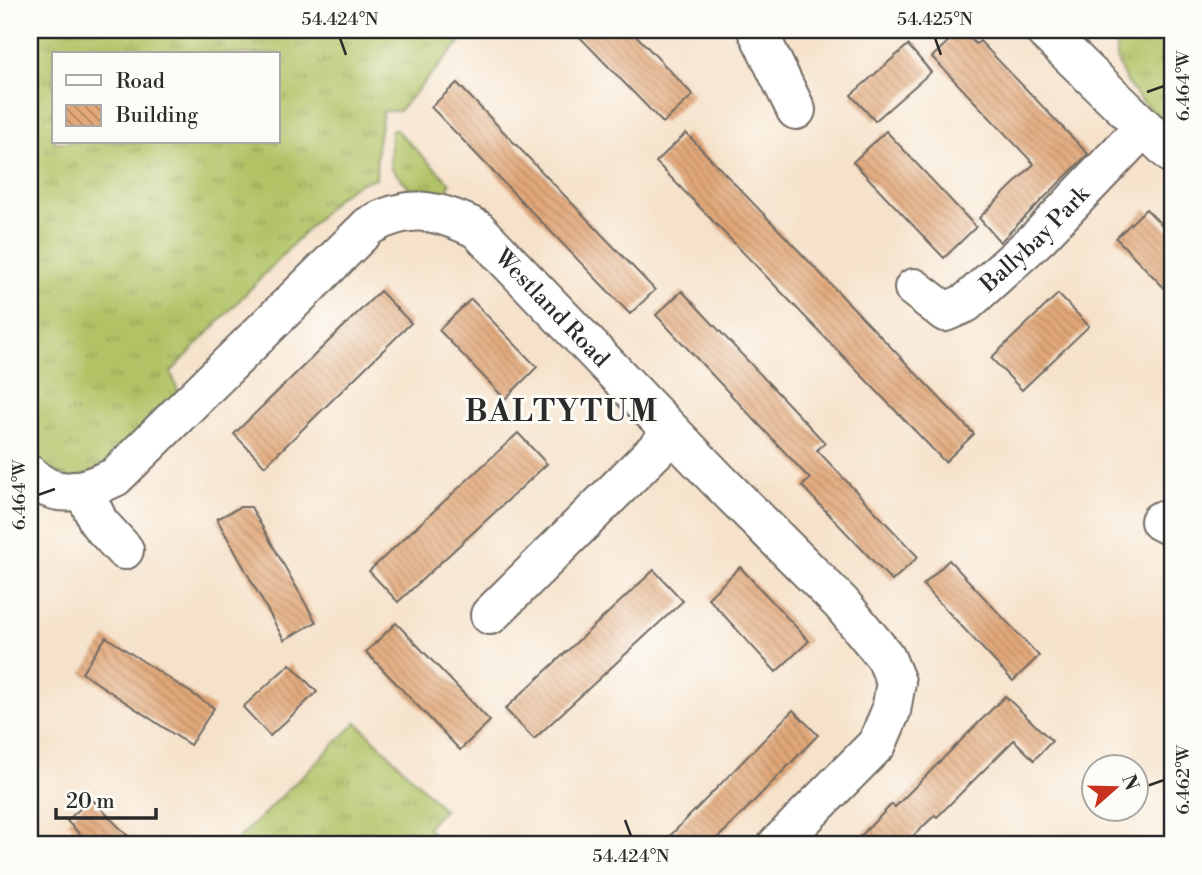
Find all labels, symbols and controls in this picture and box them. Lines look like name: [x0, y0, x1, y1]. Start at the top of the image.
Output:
text: 54.424°N: [302, 8, 379, 31]
text: 54.425°N: [897, 8, 974, 31]
text: 6.464°W: [1172, 50, 1195, 121]
legend: [52, 52, 280, 144]
text: Road: [116, 69, 165, 95]
text: Building: [115, 103, 198, 129]
street label: Ballybay Park: [974, 179, 1096, 299]
street label: Westland Road: [488, 243, 615, 373]
district label: BALTYTUM: [465, 393, 659, 431]
text: 6.464°W: [8, 459, 31, 530]
text: 6.462°W: [1172, 744, 1195, 815]
north arrow: [1080, 752, 1150, 822]
text: N: [1116, 771, 1144, 794]
scale bar: [56, 777, 156, 821]
text: 20 m: [66, 789, 115, 815]
text: 54.424°N: [593, 845, 670, 868]

